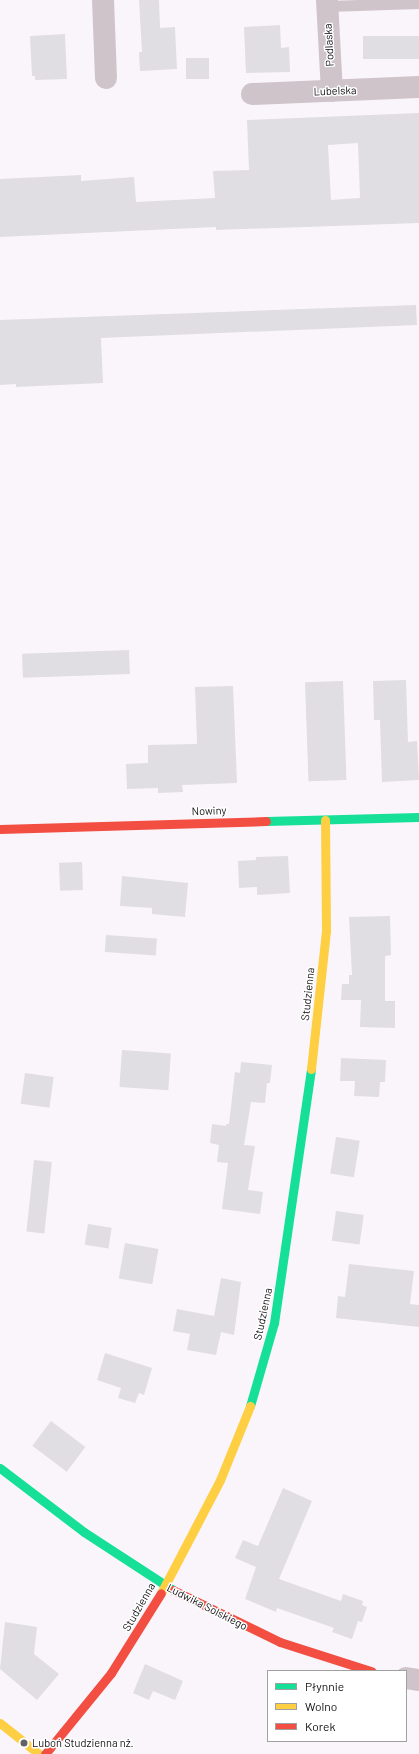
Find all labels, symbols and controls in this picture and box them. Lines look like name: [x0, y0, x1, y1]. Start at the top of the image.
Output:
street label: Podlaska: [321, 23, 337, 67]
street label: Lubelska: [313, 84, 357, 98]
street label: Nowiny: [191, 804, 227, 818]
street label: Studzienna: [299, 967, 317, 1021]
street label: Studzienna: [251, 1287, 275, 1341]
street label: Studzienna: [120, 1581, 158, 1633]
street label: Ludwika Solskiego: [165, 1581, 249, 1633]
legend: [267, 1670, 407, 1742]
text: Płynnie: [305, 1679, 344, 1693]
text: Wolno: [305, 1699, 337, 1713]
text: Korek: [305, 1719, 335, 1733]
place label: Luboń Studzienna nż.: [32, 1736, 134, 1750]
marker: Luboń Studzienna nż.: [19, 1738, 29, 1748]

